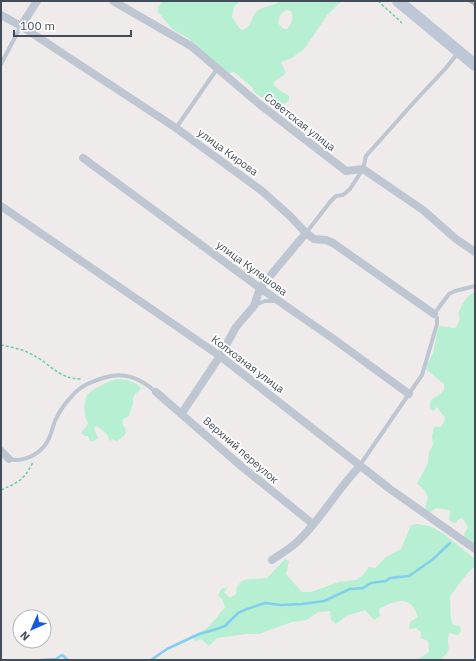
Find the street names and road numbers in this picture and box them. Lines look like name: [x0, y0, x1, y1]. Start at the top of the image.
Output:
street label: Советская улица: [262, 90, 338, 154]
street label: улица Кирова: [195, 125, 261, 179]
street label: улица Кулешова: [214, 237, 290, 299]
street label: Колхозная улица: [209, 332, 287, 396]
street label: Верхний переулок: [200, 413, 282, 487]

